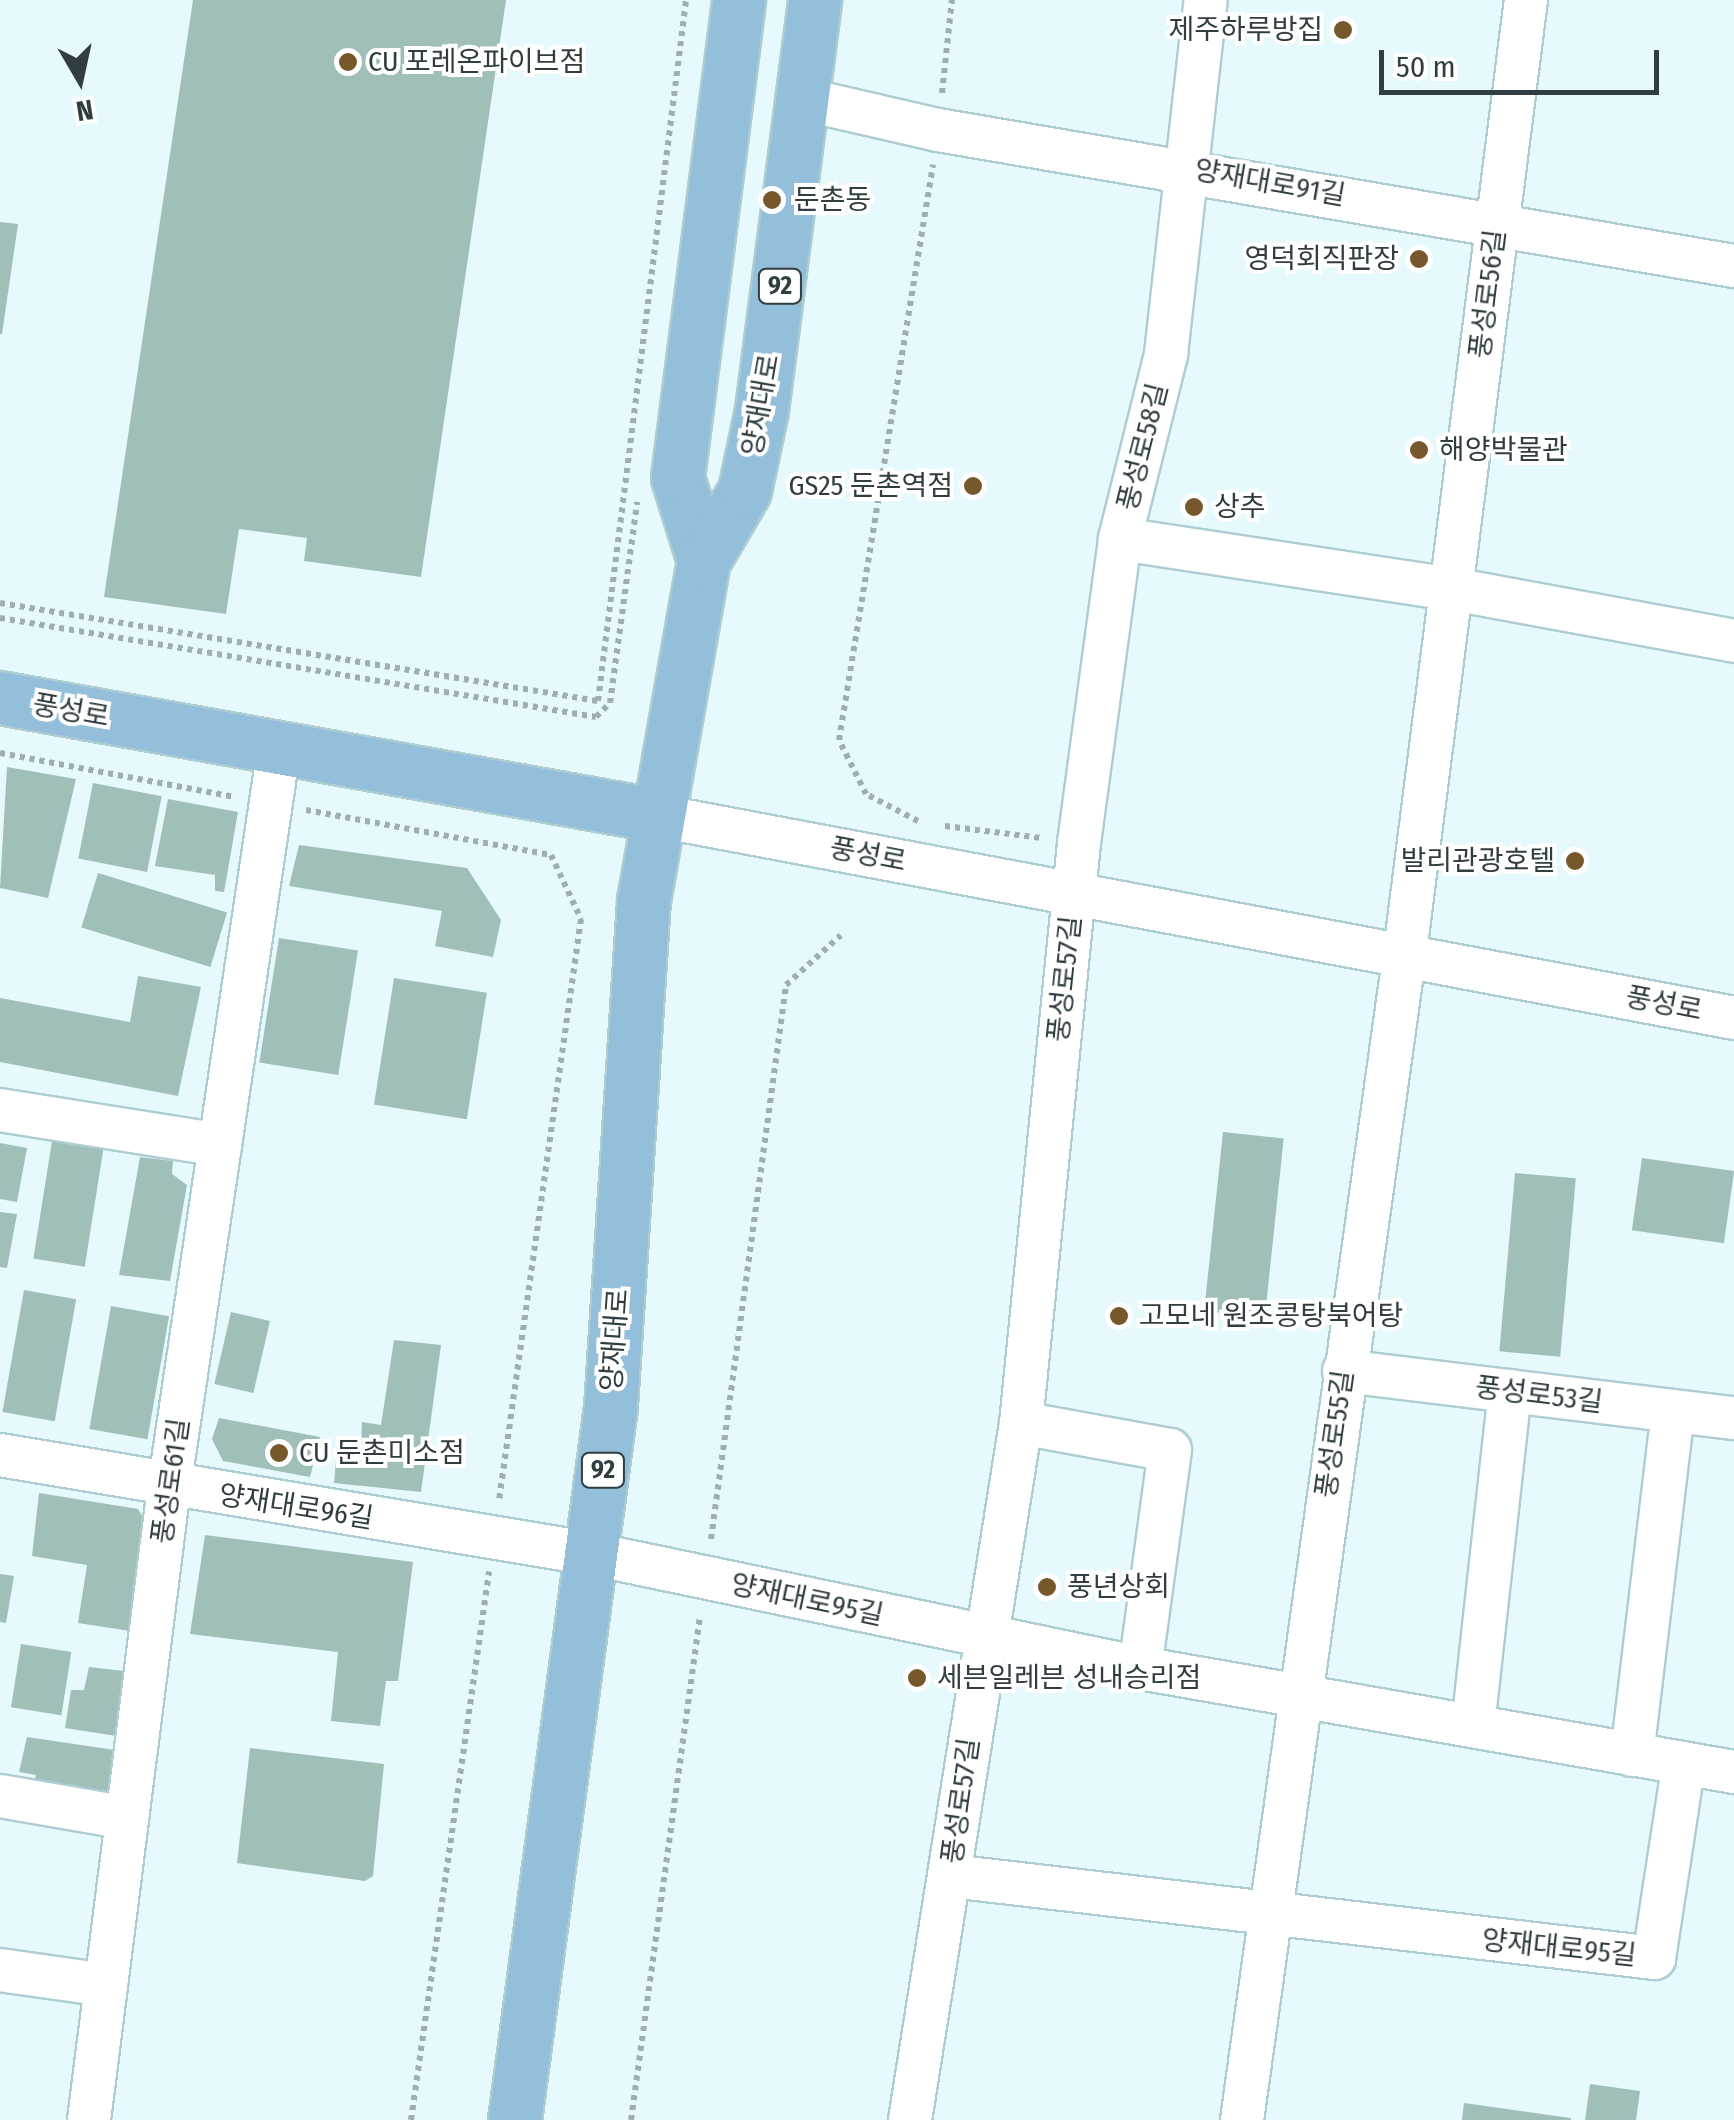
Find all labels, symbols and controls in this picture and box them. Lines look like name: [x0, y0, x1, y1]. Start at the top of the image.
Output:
place label: 제주하루방집: [1168, 13, 1323, 47]
marker: 제주하루방집: [1332, 19, 1354, 41]
north arrow: [30, 30, 130, 130]
scale bar: [1384, 30, 1664, 92]
place label: CU 포레온파이브점: [368, 45, 585, 79]
text: 50 m: [1396, 49, 1456, 85]
marker: CU 포레온파이브점: [337, 51, 359, 73]
text: N: [74, 93, 96, 128]
street label: 양재대로91길: [1192, 153, 1348, 213]
place label: 둔촌동: [794, 183, 871, 217]
marker: 둔촌동: [759, 187, 785, 213]
street label: 풍성로56길: [1463, 228, 1513, 360]
place label: 영덕회직판장: [1244, 242, 1399, 276]
marker: 영덕회직판장: [1408, 248, 1430, 270]
road number: 92: [758, 266, 802, 306]
street label: 양재대로: [736, 351, 786, 459]
street label: 풍성로58길: [1111, 380, 1175, 514]
place label: 해양박물관: [1439, 433, 1568, 467]
marker: 해양박물관: [1408, 439, 1430, 461]
place label: GS25 둔촌역점: [789, 469, 953, 503]
marker: GS25 둔촌역점: [962, 475, 984, 497]
place label: 상추: [1214, 490, 1266, 524]
marker: 상추: [1183, 496, 1205, 518]
street label: 풍성로: [30, 688, 112, 734]
street label: 풍성로: [827, 831, 909, 879]
place label: 발리관광호텔: [1400, 844, 1555, 878]
marker: 발리관광호텔: [1564, 850, 1586, 872]
street label: 풍성로57길: [1042, 914, 1088, 1044]
street label: 풍성로: [1623, 980, 1705, 1028]
street label: 양재대로: [595, 1287, 635, 1393]
place label: 고모네 원조콩탕북어탕: [1139, 1299, 1403, 1333]
marker: 고모네 원조콩탕북어탕: [1108, 1305, 1130, 1327]
street label: 풍성로55길: [1309, 1368, 1361, 1500]
street label: 풍성로53길: [1473, 1371, 1605, 1419]
street label: 풍성로61길: [146, 1416, 196, 1546]
place label: CU 둔촌미소점: [299, 1436, 465, 1470]
marker: CU 둔촌미소점: [268, 1442, 290, 1464]
road number: 92: [580, 1450, 626, 1490]
street label: 양재대로96길: [216, 1478, 376, 1536]
street label: 양재대로95길: [728, 1567, 886, 1633]
place label: 풍년상회: [1067, 1570, 1170, 1604]
marker: 풍년상회: [1036, 1576, 1058, 1598]
place label: 세븐일레븐 성내승리점: [937, 1661, 1201, 1695]
marker: 세븐일레븐 성내승리점: [906, 1667, 928, 1689]
street label: 풍성로57길: [936, 1736, 986, 1866]
street label: 양재대로95길: [1480, 1923, 1638, 1973]

